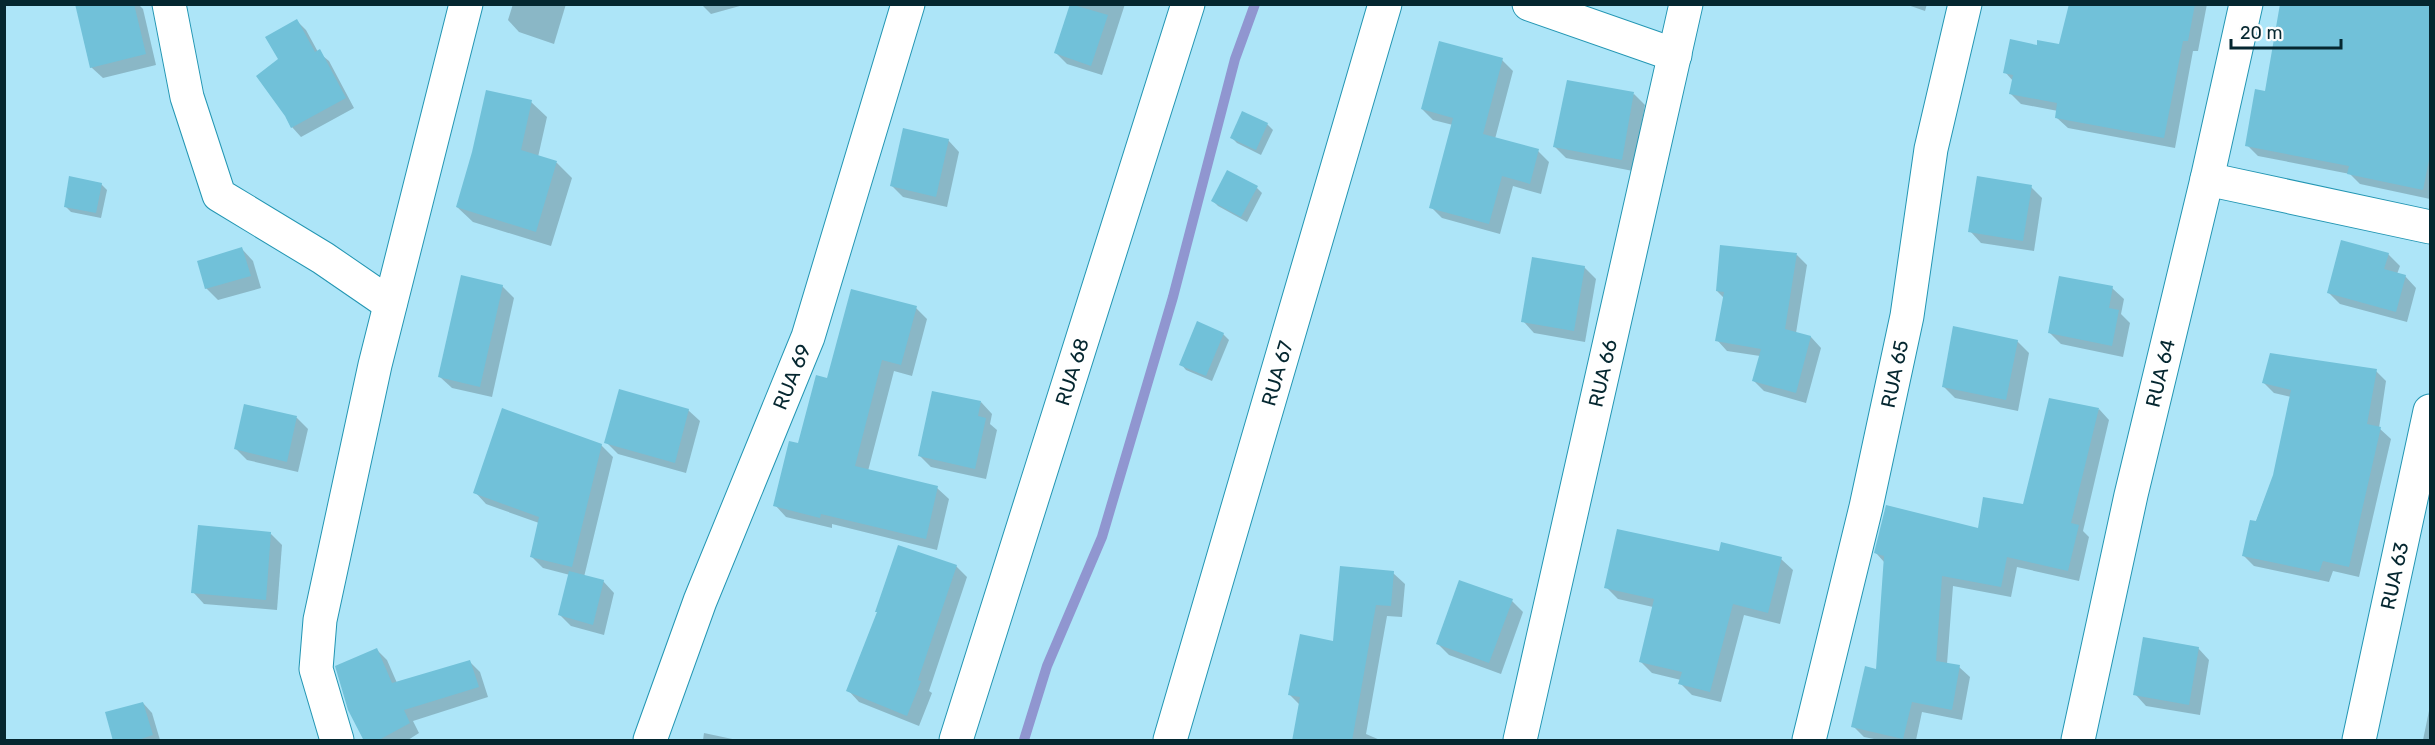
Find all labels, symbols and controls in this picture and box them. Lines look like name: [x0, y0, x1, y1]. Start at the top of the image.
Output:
scale bar: [2231, 12, 2340, 50]
text: 20 m: [2240, 22, 2282, 44]
street label: RUA 68: [1050, 335, 1094, 409]
street label: RUA 66: [1583, 337, 1622, 409]
street label: RUA 64: [2141, 337, 2180, 410]
street label: RUA 67: [1256, 338, 1298, 409]
street label: RUA 65: [1876, 338, 1914, 410]
street label: RUA 69: [768, 340, 816, 413]
street label: RUA 63: [2375, 540, 2413, 612]

